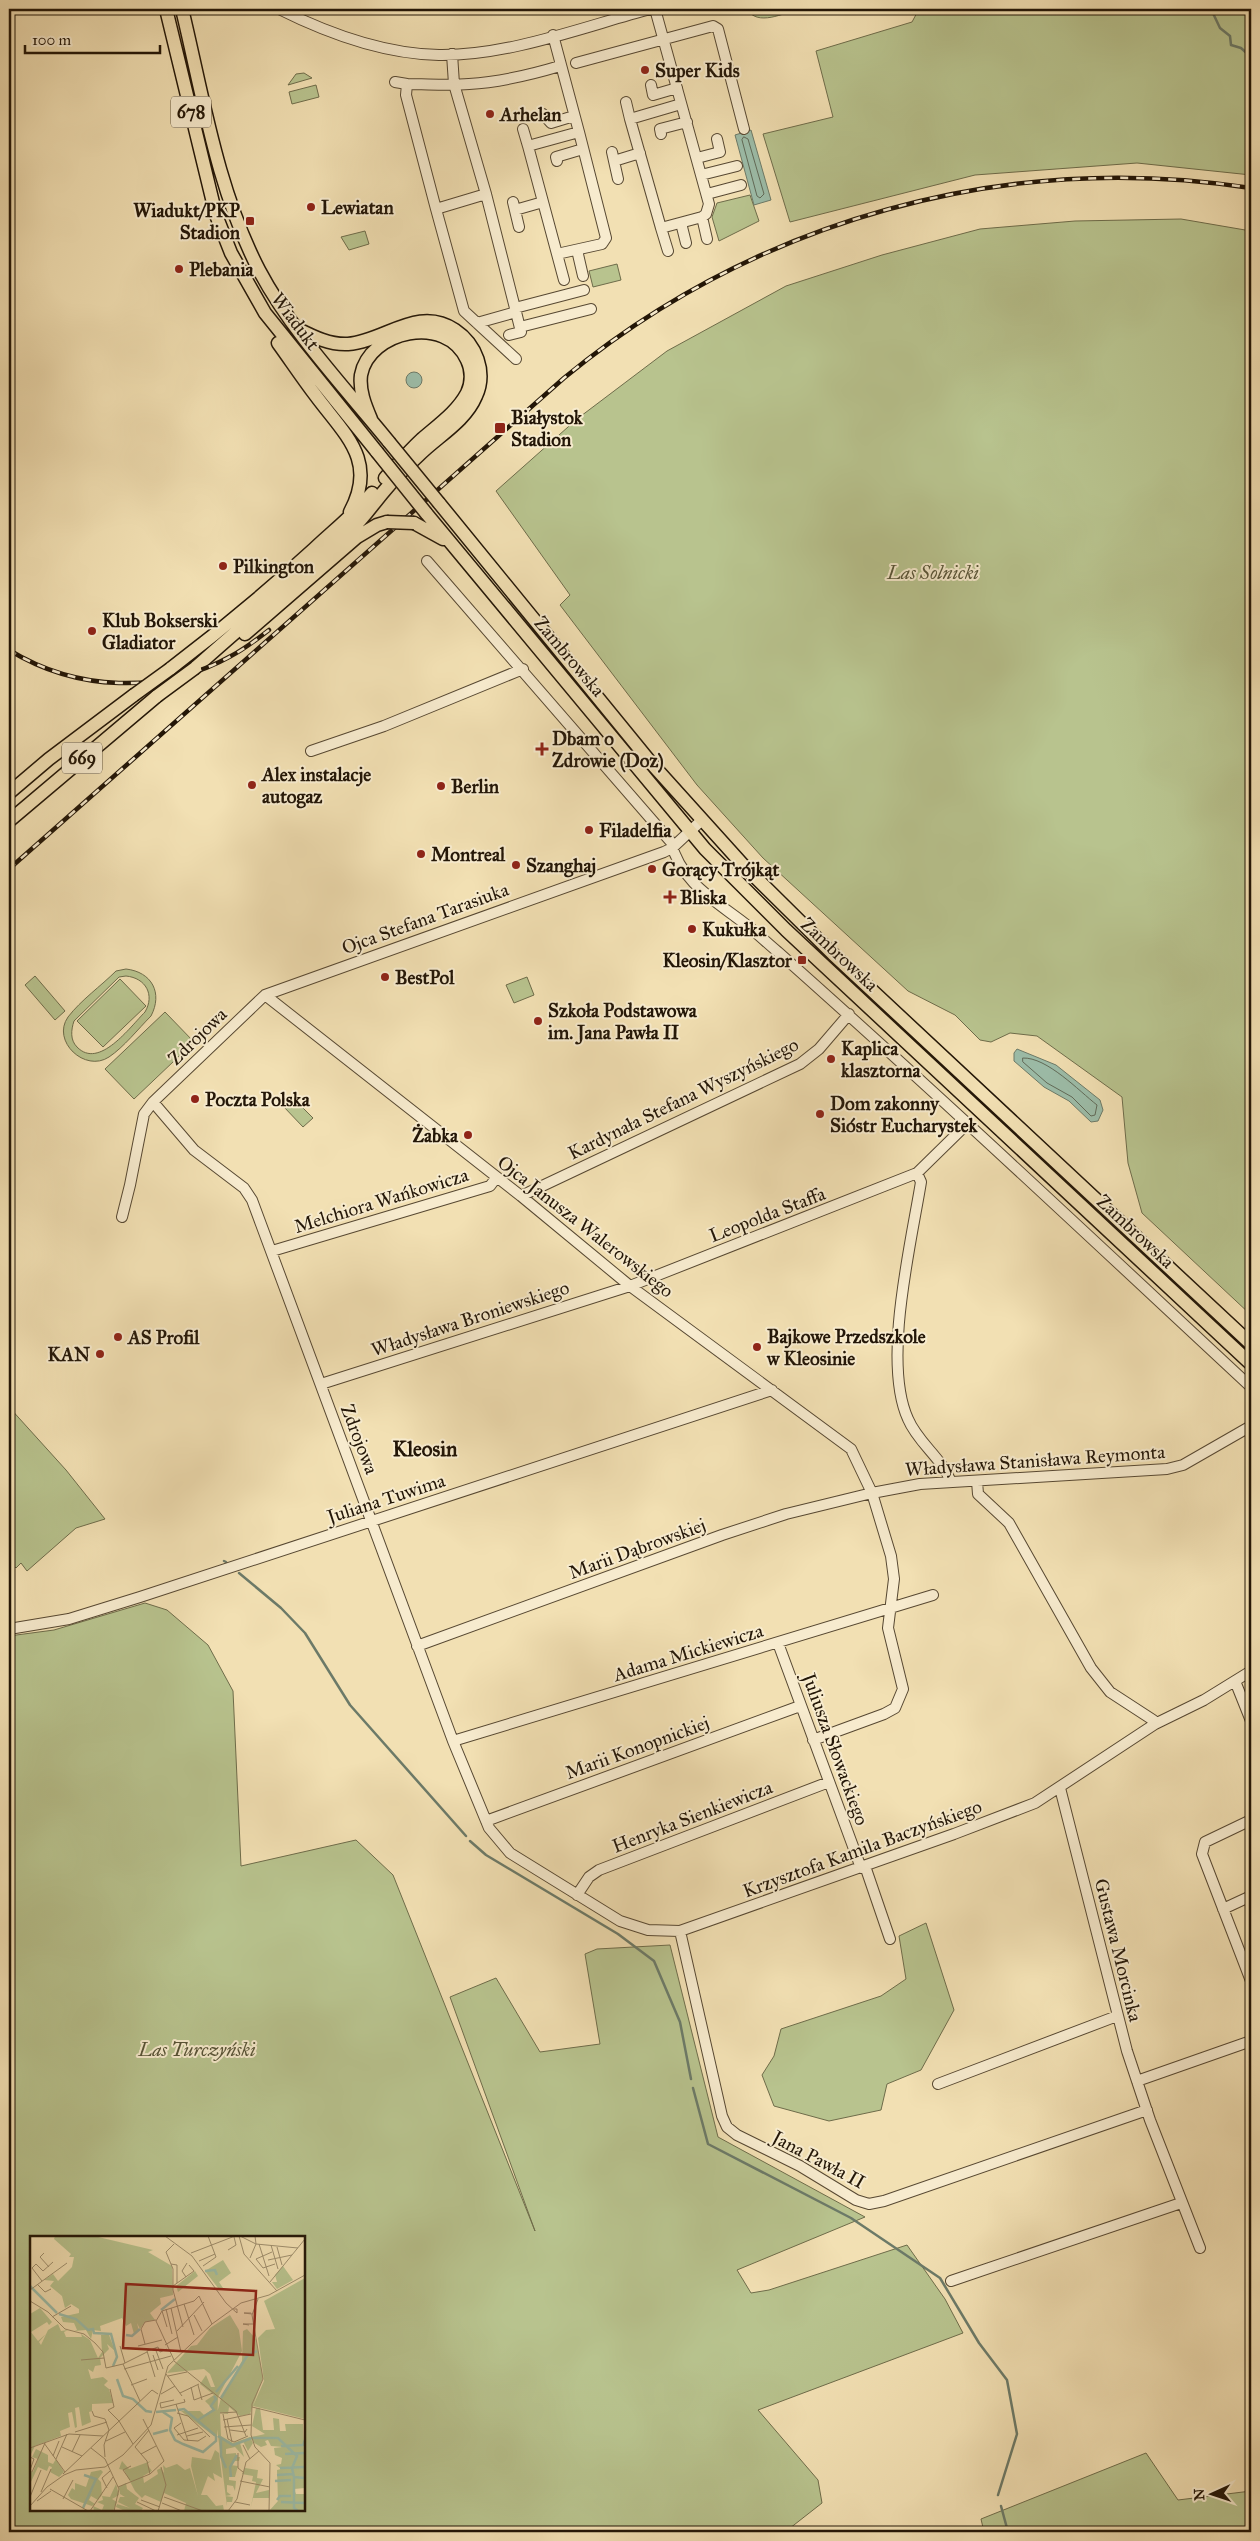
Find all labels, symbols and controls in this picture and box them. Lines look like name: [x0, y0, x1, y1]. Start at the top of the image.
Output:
scale bar: [25, 22, 160, 54]
text: 100 m: [32, 31, 72, 49]
place label: Super Kids: [655, 59, 740, 83]
marker: Super Kids: [639, 64, 651, 76]
road number: 678: [171, 96, 211, 128]
place label: Arhelan: [498, 103, 562, 126]
marker: Arhelan: [484, 108, 496, 120]
place label: Lewiatan: [321, 196, 394, 219]
place label: Wiadukt/PKP Stadion: [133, 199, 241, 244]
marker: Lewiatan: [305, 201, 317, 213]
marker: Wiadukt/PKP Stadion: [244, 215, 256, 227]
place label: Plebania: [189, 258, 255, 281]
marker: Plebania: [173, 263, 185, 275]
street label: Wiadukt: [266, 288, 325, 355]
place label: Białystok Stadion: [511, 406, 584, 451]
marker: Białystok Stadion: [493, 421, 507, 435]
place label: Pilkington: [233, 555, 315, 579]
marker: Pilkington: [217, 560, 229, 572]
park label: Las Solnicki: [886, 561, 979, 584]
place label: Klub Bokserski Gladiator: [102, 609, 219, 654]
street label: Zambrowska: [529, 611, 610, 702]
marker: Klub Bokserski Gladiator: [86, 625, 98, 637]
place label: Dbam o Zdrowie (Doz): [552, 727, 664, 773]
road number: 669: [62, 742, 102, 774]
marker: Dbam o Zdrowie (Doz): [536, 743, 548, 755]
place label: Alex instalacje autogaz: [260, 763, 371, 809]
place label: Berlin: [451, 775, 500, 798]
marker: Alex instalacje autogaz: [246, 779, 258, 791]
marker: Berlin: [435, 780, 447, 792]
place label: Filadelfia: [599, 819, 672, 842]
marker: Filadelfia: [583, 824, 595, 836]
place label: Montreal: [431, 843, 506, 866]
marker: Montreal: [415, 848, 427, 860]
place label: Szanghaj: [526, 854, 596, 878]
place label: Gorący Trójkąt: [662, 858, 779, 882]
marker: Szanghaj: [510, 859, 522, 871]
marker: Gorący Trójkąt: [646, 863, 658, 875]
street label: Ojca Stefana Tarasiuka: [339, 877, 513, 959]
place label: Bliska: [680, 886, 728, 909]
marker: Bliska: [664, 891, 676, 903]
street label: Zambrowska: [796, 913, 884, 997]
place label: Kukułka: [702, 918, 767, 941]
marker: Kukułka: [686, 923, 698, 935]
place label: Kleosin/Klasztor: [662, 949, 793, 972]
marker: Kleosin/Klasztor: [796, 954, 808, 966]
place label: BestPol: [395, 966, 455, 989]
marker: BestPol: [379, 971, 391, 983]
place label: Szkoła Podstawowa im. Jana Pawła II: [548, 999, 698, 1045]
street label: Zdrojowa: [163, 1002, 232, 1070]
marker: Szkoła Podstawowa im. Jana Pawła II: [532, 1015, 544, 1027]
street label: Kardynała Stefana Wyszyńskiego: [564, 1032, 803, 1165]
place label: Kaplica klasztorna: [841, 1037, 921, 1082]
marker: Kaplica klasztorna: [825, 1053, 837, 1065]
place label: Poczta Polska: [205, 1088, 311, 1111]
place label: Dom zakonny Sióstr Eucharystek: [830, 1092, 979, 1138]
marker: Poczta Polska: [189, 1093, 201, 1105]
marker: Dom zakonny Sióstr Eucharystek: [814, 1108, 826, 1120]
place label: Żabka: [412, 1123, 459, 1147]
marker: Żabka: [462, 1129, 474, 1141]
street label: Ojca Janusza Walerowskiego: [492, 1150, 679, 1303]
street label: Melchiora Wańkowicza: [291, 1163, 472, 1238]
street label: Leopolda Staffa: [706, 1181, 829, 1247]
street label: Zambrowska: [1092, 1190, 1180, 1274]
street label: Władysława Broniewskiego: [368, 1276, 573, 1362]
place label: Bajkowe Przedszkole w Kleosinie: [766, 1325, 926, 1370]
place label: AS Profil: [126, 1326, 200, 1349]
marker: AS Profil: [112, 1331, 124, 1343]
marker: Bajkowe Przedszkole w Kleosinie: [751, 1341, 763, 1353]
place label: KAN: [48, 1343, 90, 1366]
marker: KAN: [94, 1348, 106, 1360]
street label: Zdrojowa: [336, 1401, 384, 1478]
district label: Kleosin: [393, 1436, 458, 1462]
street label: Władysława Stanisława Reymonta: [904, 1440, 1167, 1481]
street label: Juliana Tuwima: [322, 1468, 449, 1530]
street label: Marii Dąbrowskiej: [566, 1513, 709, 1584]
street label: Adama Mickiewicza: [610, 1618, 767, 1686]
street label: Juliusza Słowackiego: [796, 1668, 874, 1829]
street label: Marii Konopnickiej: [562, 1711, 712, 1784]
street label: Henryka Sienkiewicza: [609, 1775, 776, 1858]
street label: Krzysztofa Kamila Baczyńskiego: [740, 1794, 985, 1903]
street label: Gustawa Morcinka: [1090, 1876, 1148, 2025]
park label: Las Turczyński: [137, 2038, 256, 2061]
street label: Jana Pawła II: [766, 2124, 869, 2194]
inset map: [30, 2236, 305, 2511]
north arrow: [1188, 2468, 1238, 2518]
text: N: [1191, 2488, 1208, 2501]

